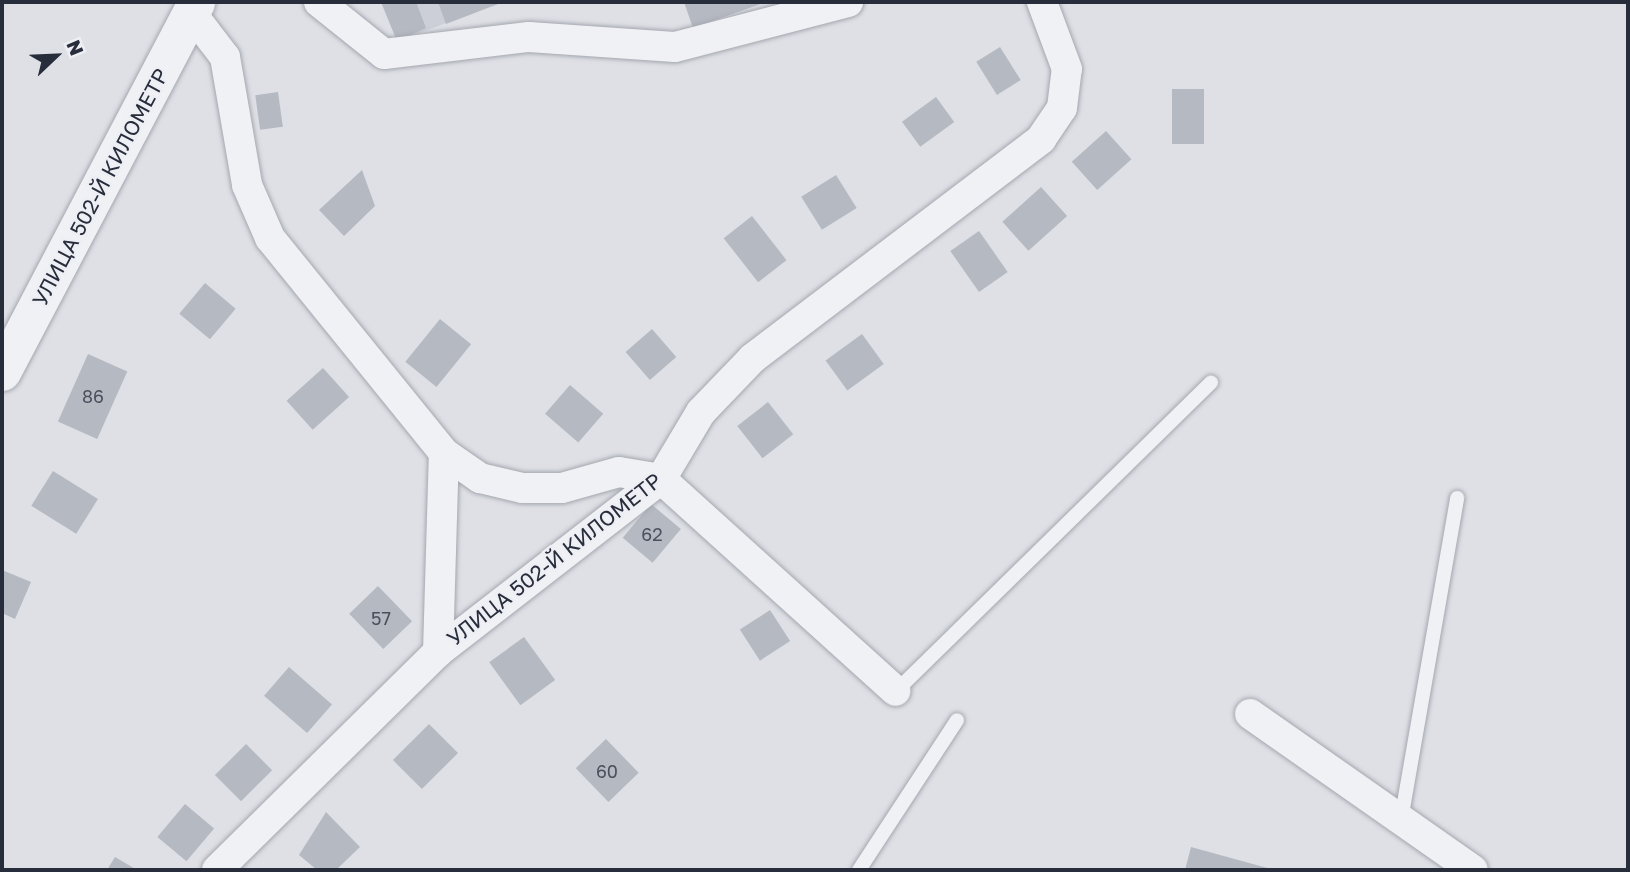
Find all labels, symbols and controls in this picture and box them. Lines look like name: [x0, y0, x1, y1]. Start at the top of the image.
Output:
north arrow: [21, 21, 91, 91]
text: N: [62, 36, 89, 59]
street label: УЛИЦА 502-Й КИЛОМЕТР: [27, 64, 173, 310]
house number: 86: [82, 385, 104, 407]
street label: УЛИЦА 502-Й КИЛОМЕТР: [442, 467, 666, 651]
house number: 62: [641, 523, 663, 545]
house number: 57: [371, 607, 391, 629]
house number: 60: [596, 760, 618, 782]

